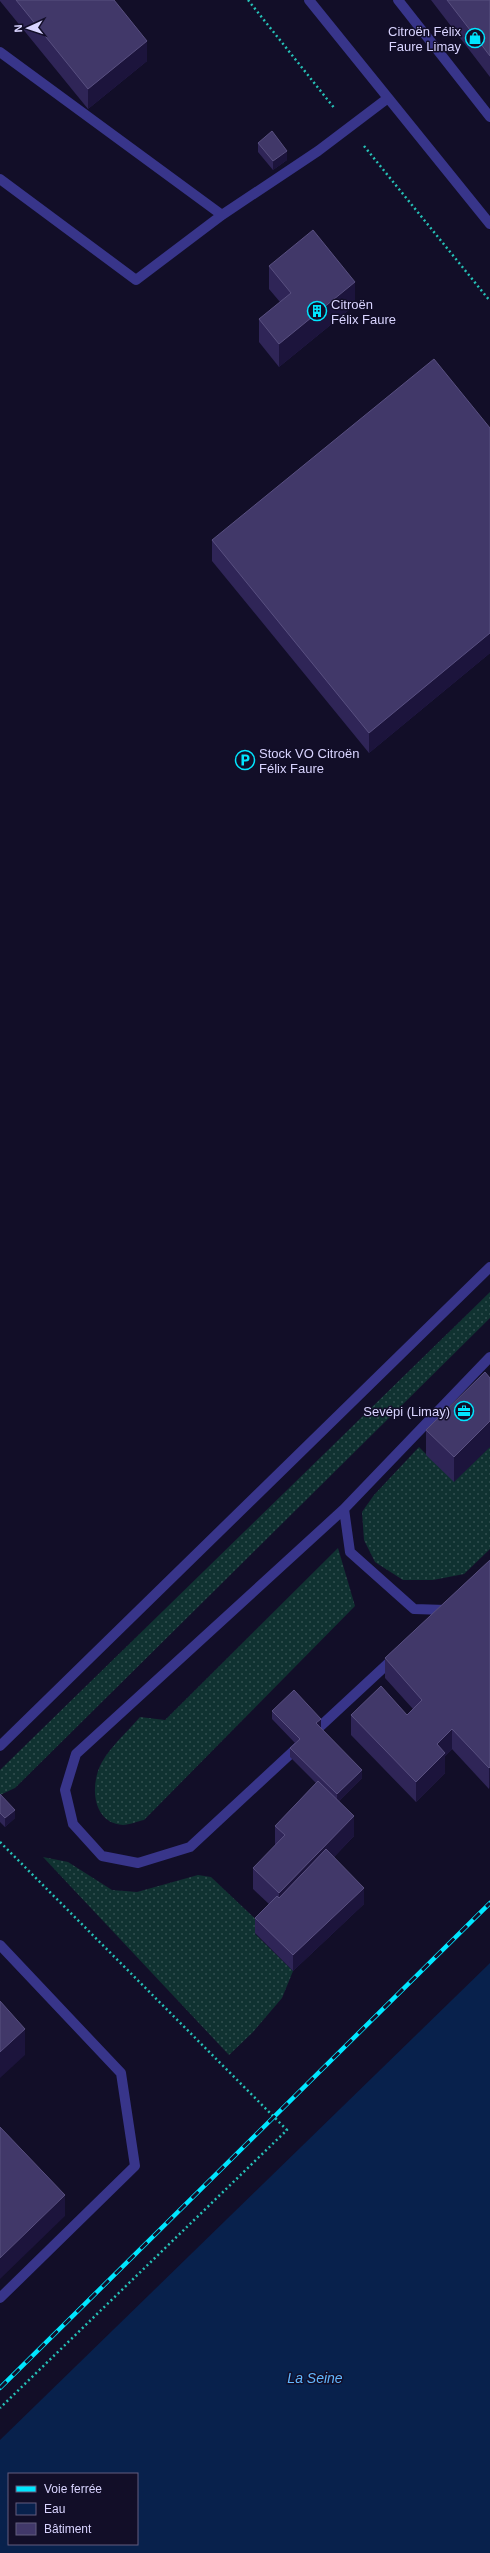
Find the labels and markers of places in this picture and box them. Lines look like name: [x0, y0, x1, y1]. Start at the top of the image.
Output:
place label: Citroën Félix Faure Limay: [388, 24, 461, 54]
shop icon: Citroën Félix Faure Limay: [464, 27, 486, 49]
place label: Citroën Félix Faure: [331, 297, 396, 327]
building icon: Citroën Félix Faure: [306, 300, 328, 322]
place label: Stock VO Citroën Félix Faure: [259, 746, 359, 776]
parking icon: Stock VO Citroën Félix Faure: [234, 749, 256, 771]
office icon: Sevépi (Limay): [453, 1400, 475, 1422]
place label: Sevépi (Limay): [363, 1404, 450, 1419]

